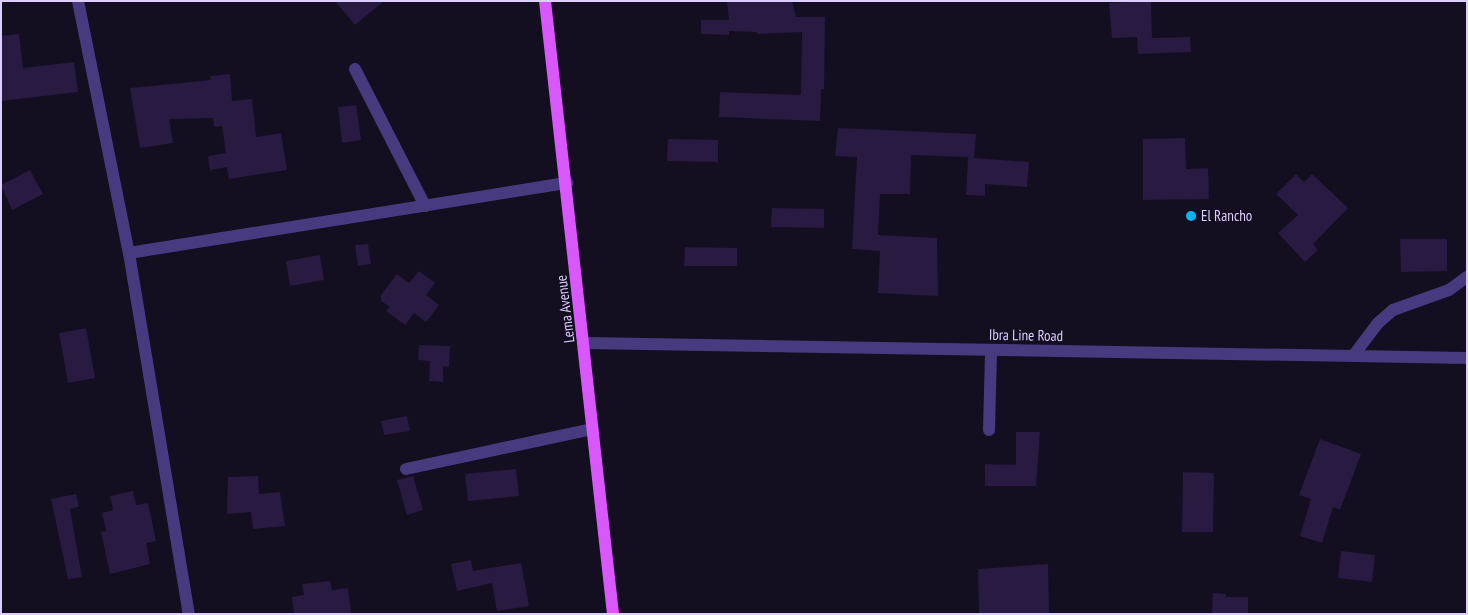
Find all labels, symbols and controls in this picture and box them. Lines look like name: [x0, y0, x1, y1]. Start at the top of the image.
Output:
place label: El Rancho: [1201, 207, 1252, 225]
marker: El Rancho: [1185, 210, 1197, 222]
street label: Lema Avenue: [552, 274, 578, 344]
street label: Ibra Line Road: [989, 325, 1063, 345]

